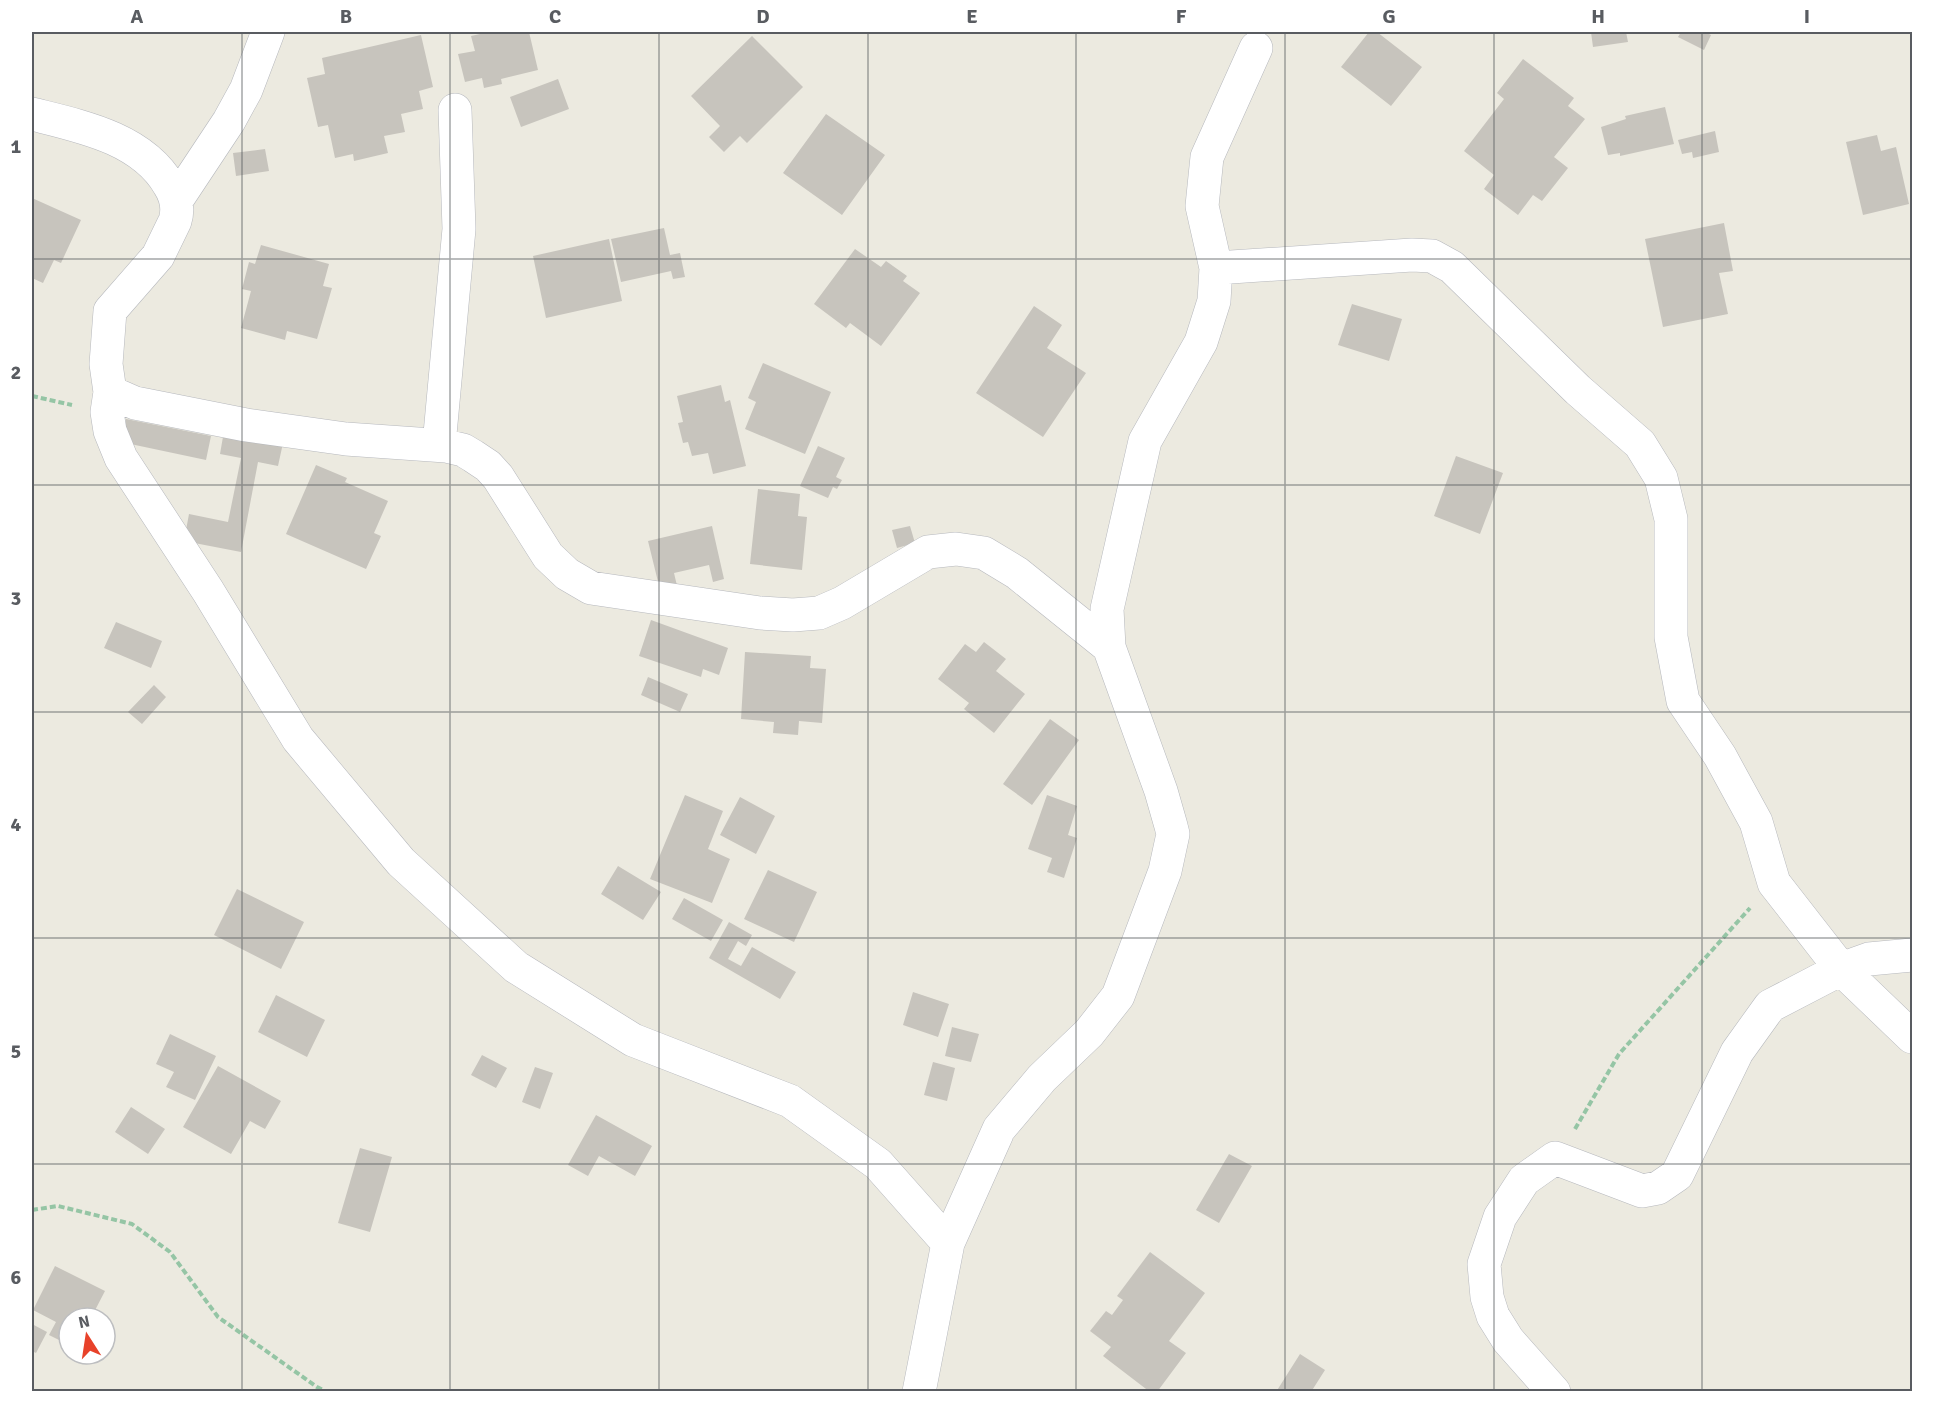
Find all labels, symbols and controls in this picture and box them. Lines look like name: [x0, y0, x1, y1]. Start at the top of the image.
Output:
text: A: [131, 4, 144, 29]
text: B: [340, 4, 352, 29]
text: C: [549, 4, 561, 29]
text: D: [756, 4, 770, 29]
text: E: [966, 4, 978, 29]
text: F: [1176, 4, 1187, 29]
text: G: [1382, 4, 1396, 29]
text: H: [1591, 4, 1605, 29]
text: I: [1804, 4, 1810, 29]
text: 1: [11, 134, 22, 159]
text: 2: [11, 360, 21, 385]
text: 3: [11, 586, 21, 611]
text: 4: [11, 812, 22, 837]
text: 5: [11, 1039, 21, 1064]
text: 6: [11, 1265, 22, 1290]
north arrow: [57, 1306, 117, 1366]
text: N: [77, 1311, 92, 1333]

